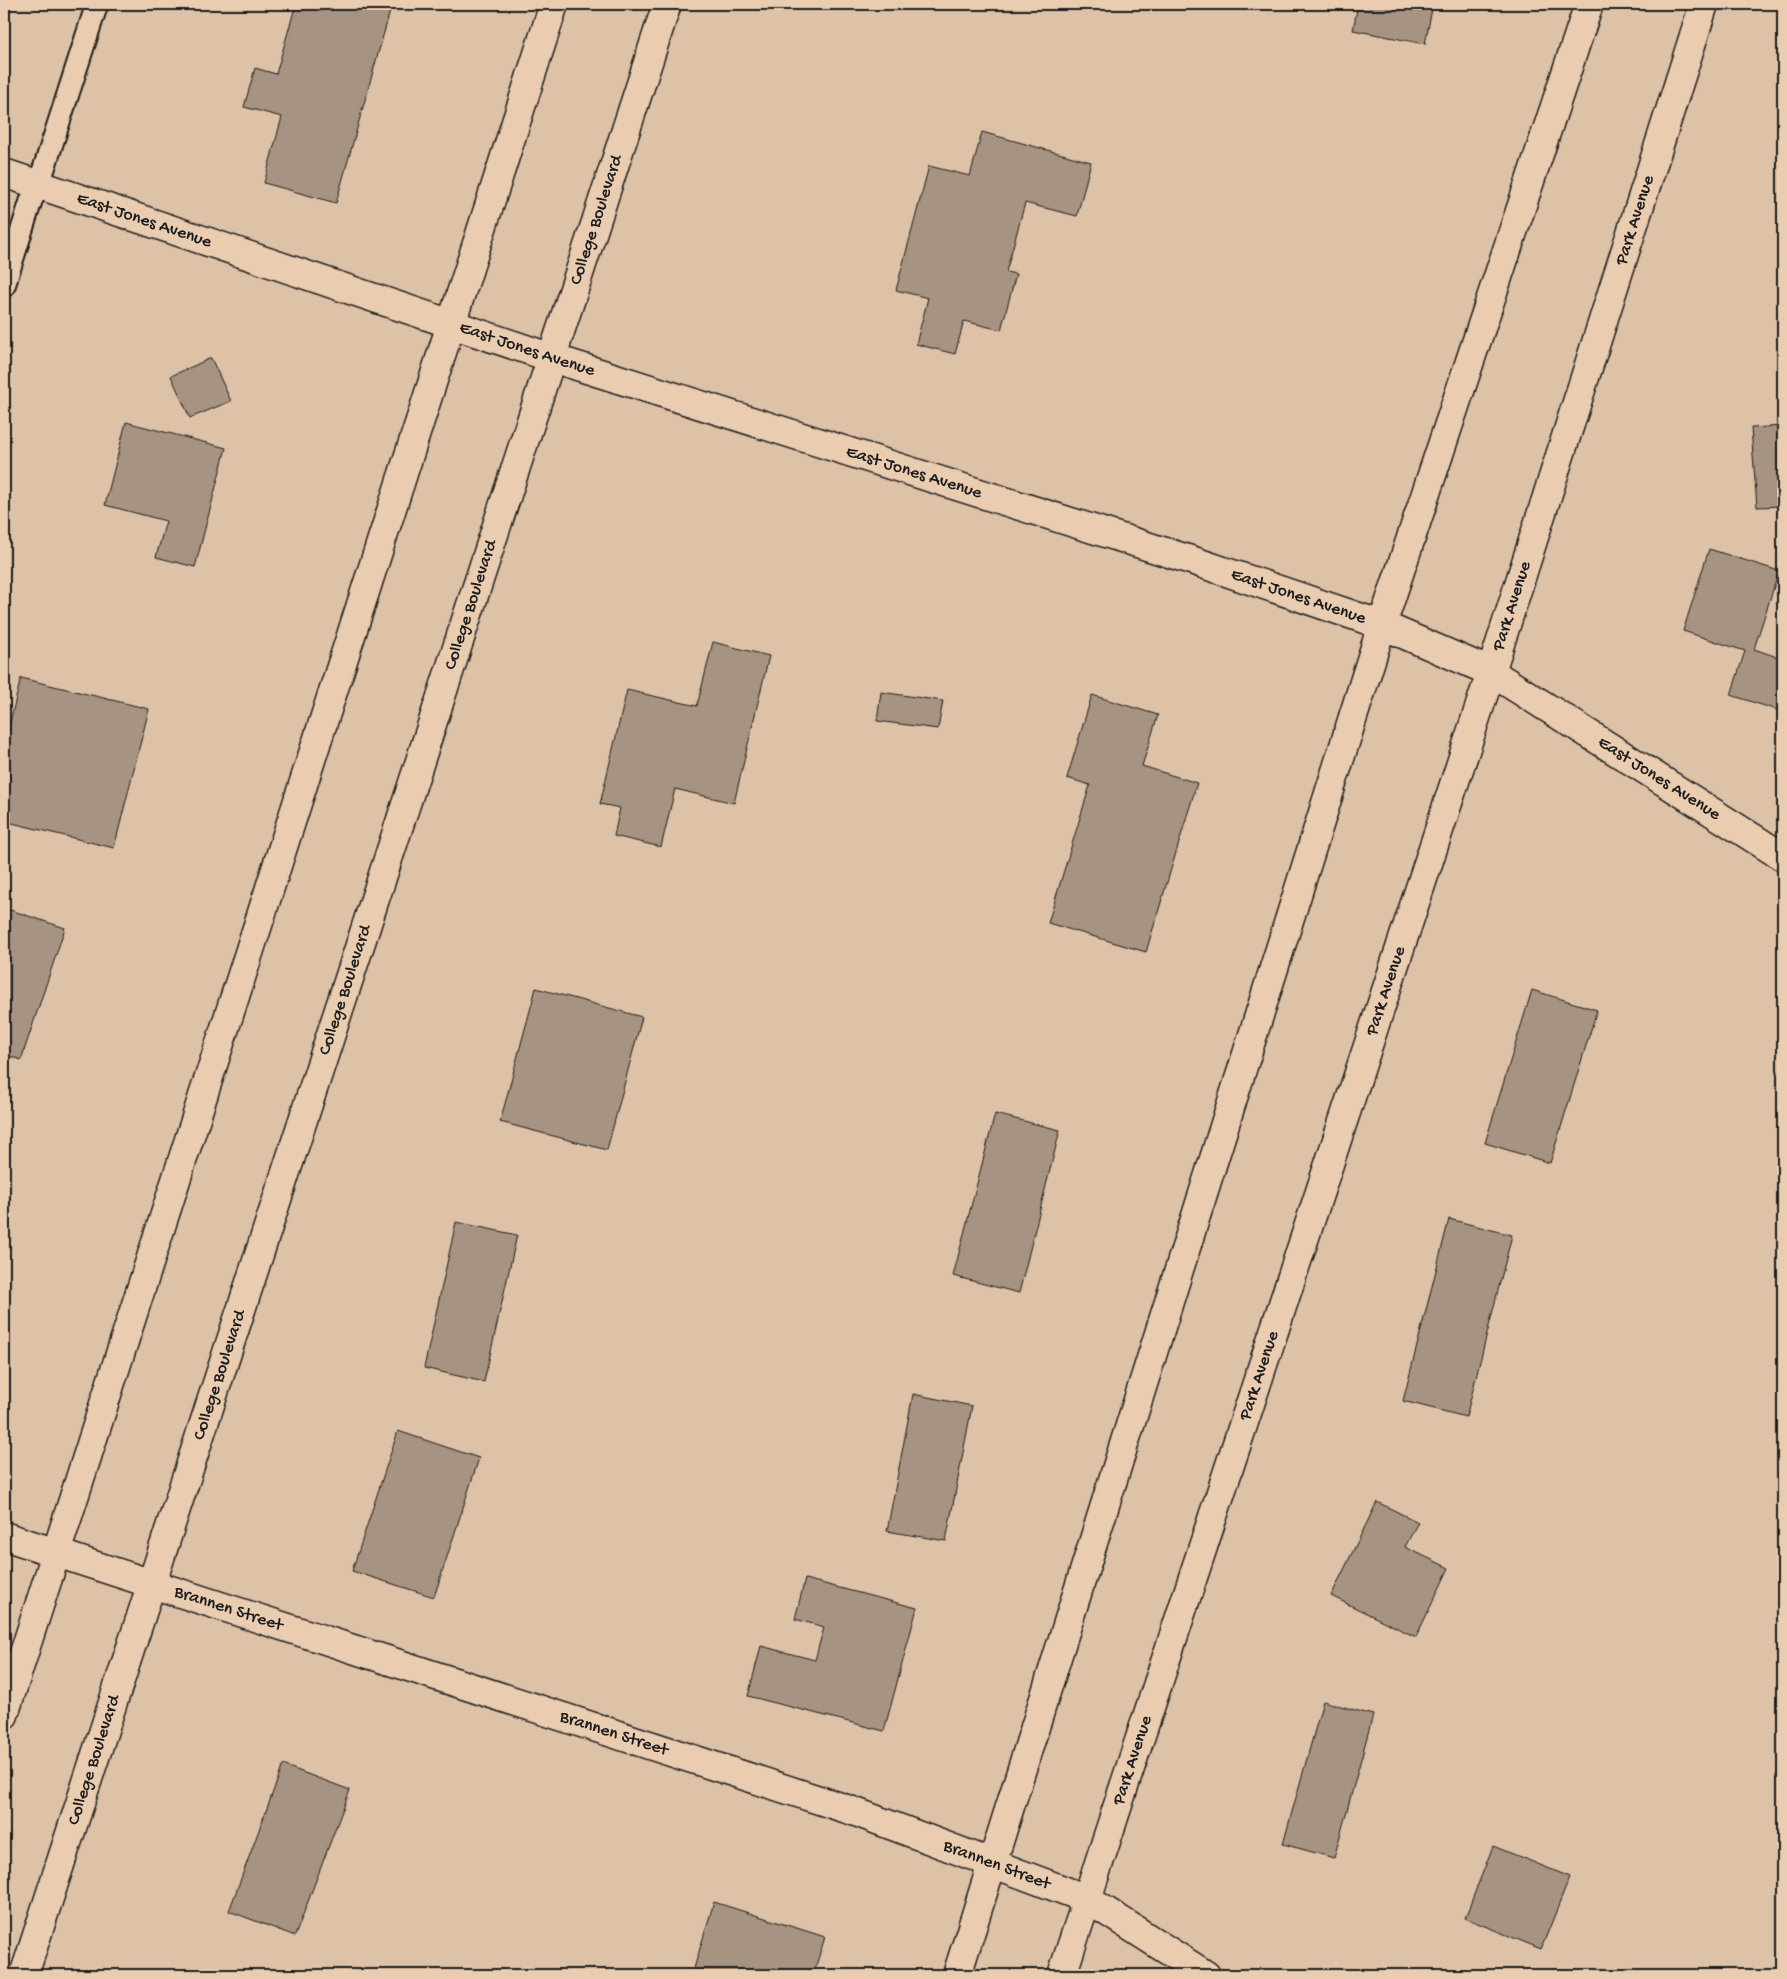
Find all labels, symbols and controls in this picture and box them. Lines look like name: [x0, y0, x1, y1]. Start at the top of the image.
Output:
street label: College Boulevard: [566, 151, 628, 288]
street label: Park Avenue: [1611, 172, 1659, 269]
street label: East Jones Avenue: [74, 188, 215, 253]
street label: East Jones Avenue: [457, 317, 598, 382]
street label: East Jones Avenue: [843, 441, 985, 504]
street label: College Boulevard: [440, 536, 502, 673]
street label: Park Avenue: [1488, 558, 1536, 654]
street label: East Jones Avenue: [1228, 564, 1369, 629]
street label: East Jones Avenue: [1594, 732, 1725, 826]
street label: College Boulevard: [314, 921, 377, 1058]
street label: Park Avenue: [1361, 943, 1411, 1039]
street label: College Boulevard: [189, 1306, 251, 1443]
street label: Park Avenue: [1235, 1328, 1284, 1424]
street label: Brannen Street: [171, 1581, 287, 1637]
street label: College Boulevard: [63, 1691, 126, 1828]
street label: Brannen Street: [556, 1706, 672, 1761]
street label: Park Avenue: [1108, 1712, 1157, 1809]
street label: Brannen Street: [939, 1835, 1055, 1895]

